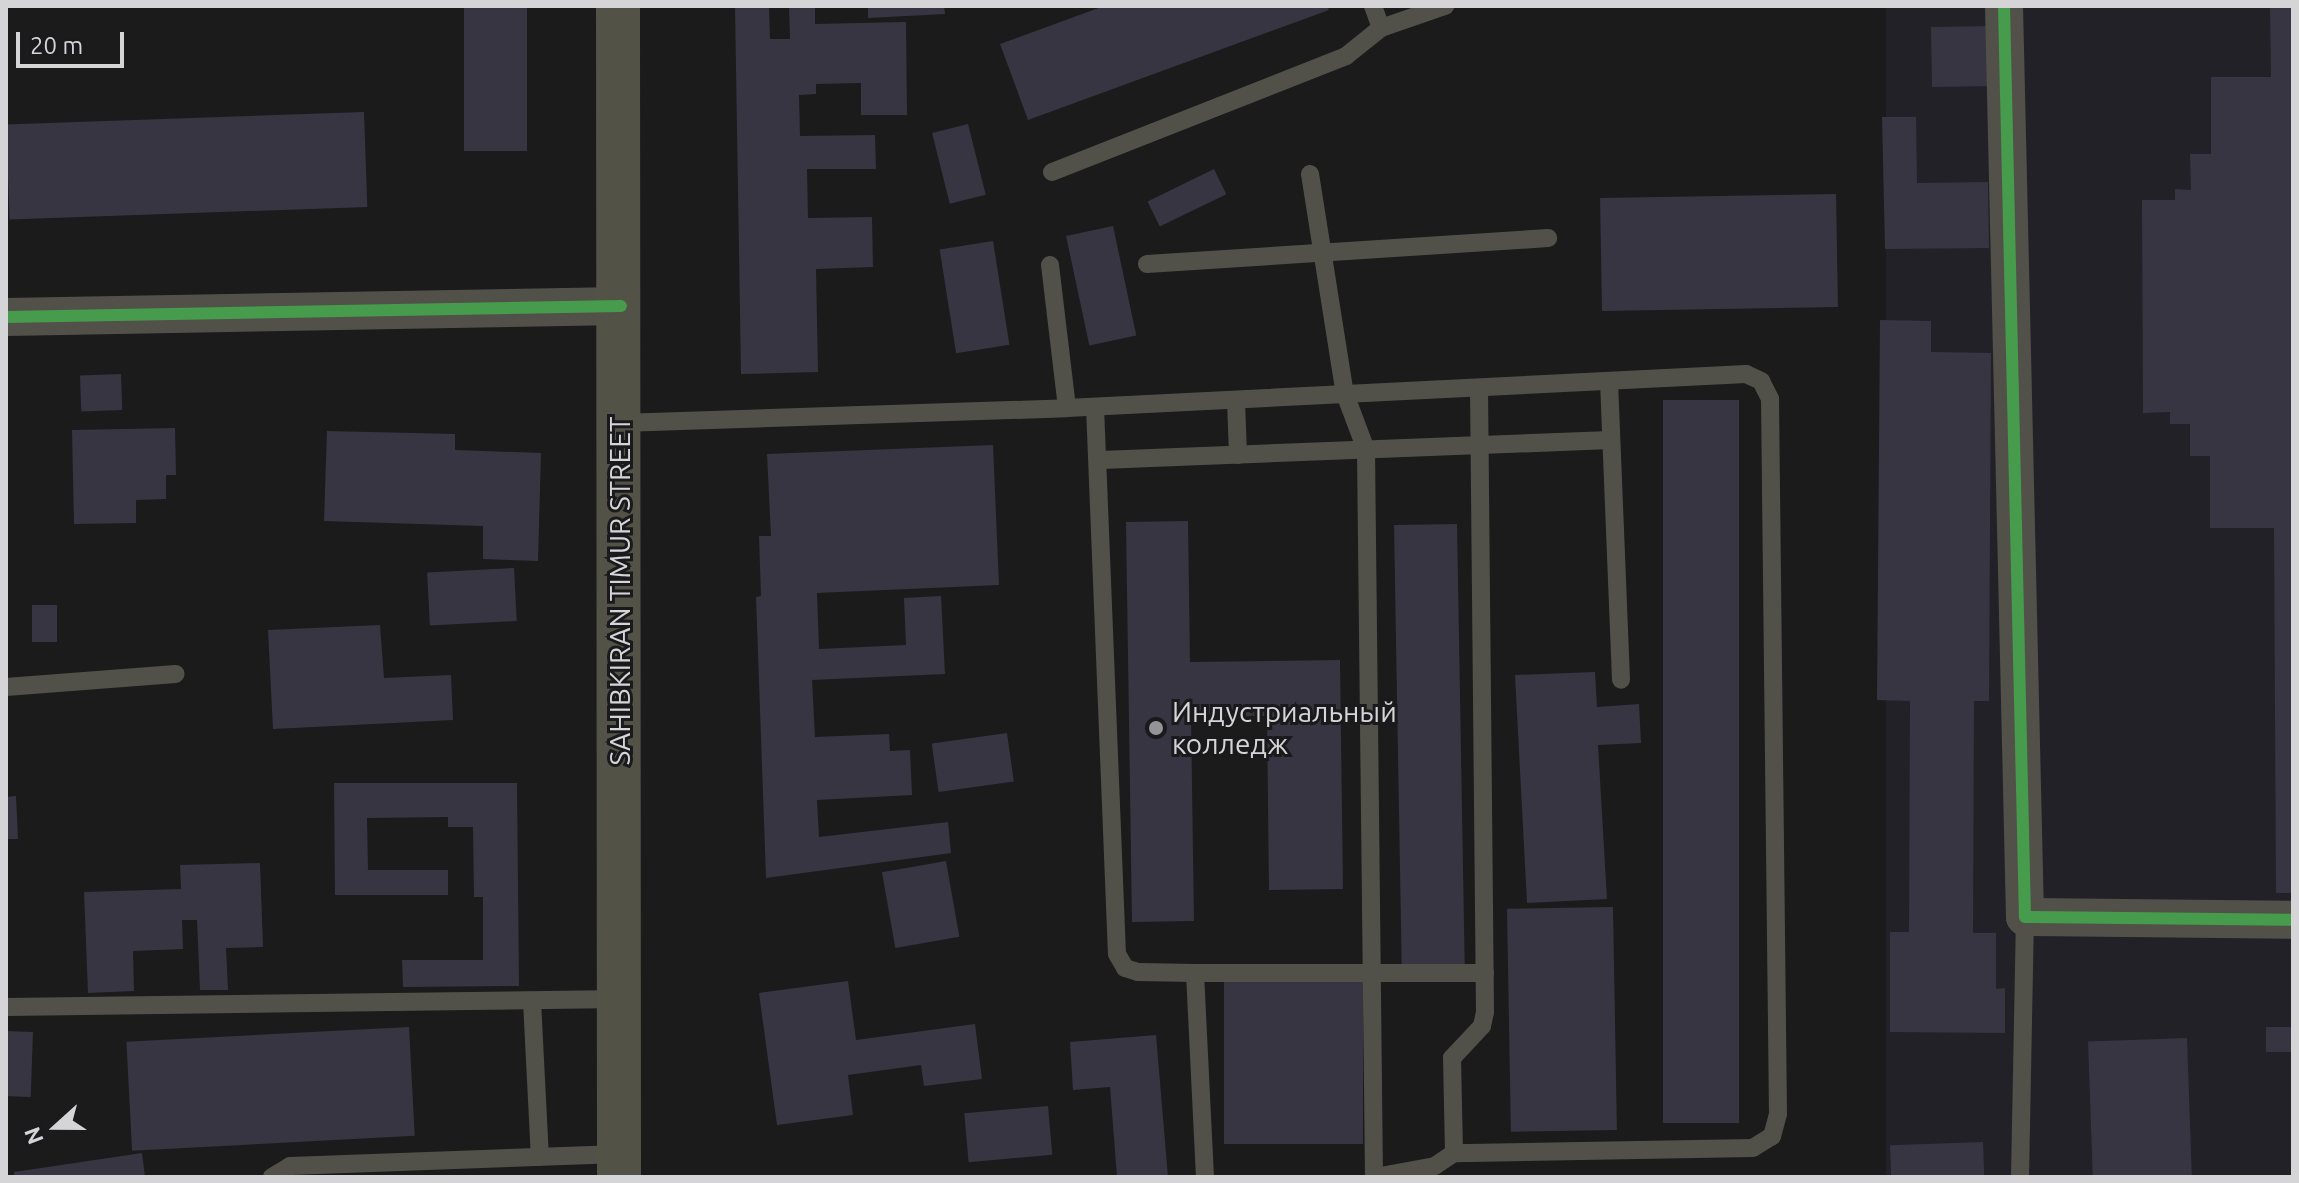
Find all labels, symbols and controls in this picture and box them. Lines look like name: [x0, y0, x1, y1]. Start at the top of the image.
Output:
scale bar: [20, 16, 128, 66]
text: 20 m: [30, 32, 83, 59]
street label: SAHIBKIRAN TIMUR STREET: [603, 416, 637, 766]
place label: Индустриальный колледж: [1172, 695, 1397, 761]
marker: Индустриальный колледж: [1147, 719, 1165, 737]
north arrow: [16, 1087, 96, 1167]
text: N: [19, 1124, 48, 1148]

